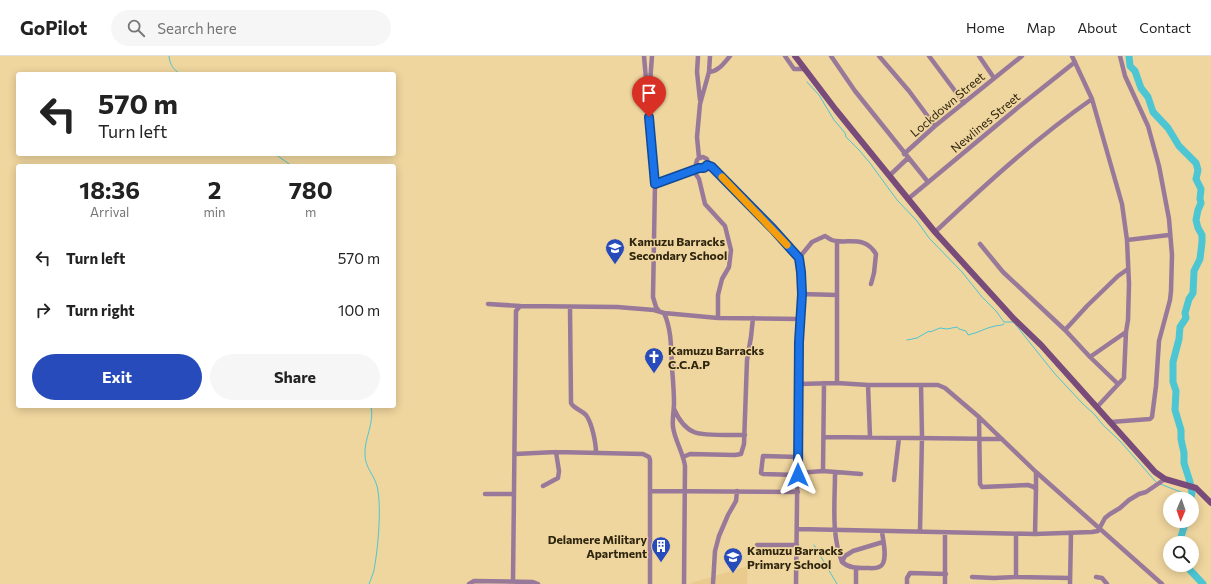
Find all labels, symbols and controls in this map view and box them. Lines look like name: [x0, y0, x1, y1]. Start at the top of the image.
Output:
search box: [111, 10, 391, 46]
text: GoPilot: [20, 16, 87, 39]
icon: search: [125, 17, 147, 39]
text: Search here: [157, 19, 237, 37]
text: Home: [966, 19, 1005, 36]
text: Map: [1027, 19, 1055, 36]
text: About: [1077, 19, 1117, 36]
text: Contact: [1139, 19, 1191, 36]
street label: Lockdown Street: [907, 69, 987, 139]
pin: [632, 76, 666, 117]
icon: arrive: [638, 82, 660, 104]
text: 570 m: [98, 86, 178, 120]
icon: left: [32, 88, 84, 140]
street label: Newlines Street: [948, 89, 1022, 155]
text: Turn left: [98, 120, 167, 142]
text: 18:36: [79, 175, 140, 204]
text: 2: [208, 175, 221, 204]
text: 780: [289, 175, 333, 204]
text: Arrival: [90, 204, 129, 220]
text: min: [203, 204, 226, 220]
text: m: [305, 204, 316, 220]
place label: Kamuzu Barracks Secondary School: [629, 234, 727, 262]
school or university icon: Kamuzu Barracks Secondary School: [604, 237, 626, 265]
icon: left: [32, 247, 54, 269]
text: Turn left: [66, 249, 125, 267]
text: 570 m: [338, 249, 380, 267]
icon: right: [32, 299, 54, 321]
text: Turn right: [66, 301, 135, 319]
text: 100 m: [338, 301, 380, 319]
place label: Kamuzu Barracks C.C.A.P: [668, 343, 764, 371]
church icon: Kamuzu Barracks C.C.A.P: [643, 346, 665, 374]
button: Exit: [32, 354, 202, 400]
button: Share: [210, 354, 380, 400]
position arrow: [777, 454, 819, 496]
north arrow: [1163, 492, 1199, 528]
map controls: [1163, 492, 1199, 572]
place label: Delamere Military Apartment: [548, 532, 647, 560]
building icon: Delamere Military Apartment: [650, 535, 672, 563]
button: search: [1163, 536, 1199, 572]
place label: Kamuzu Barracks Primary School: [747, 543, 843, 571]
school or university icon: Kamuzu Barracks Primary School: [722, 546, 744, 574]

